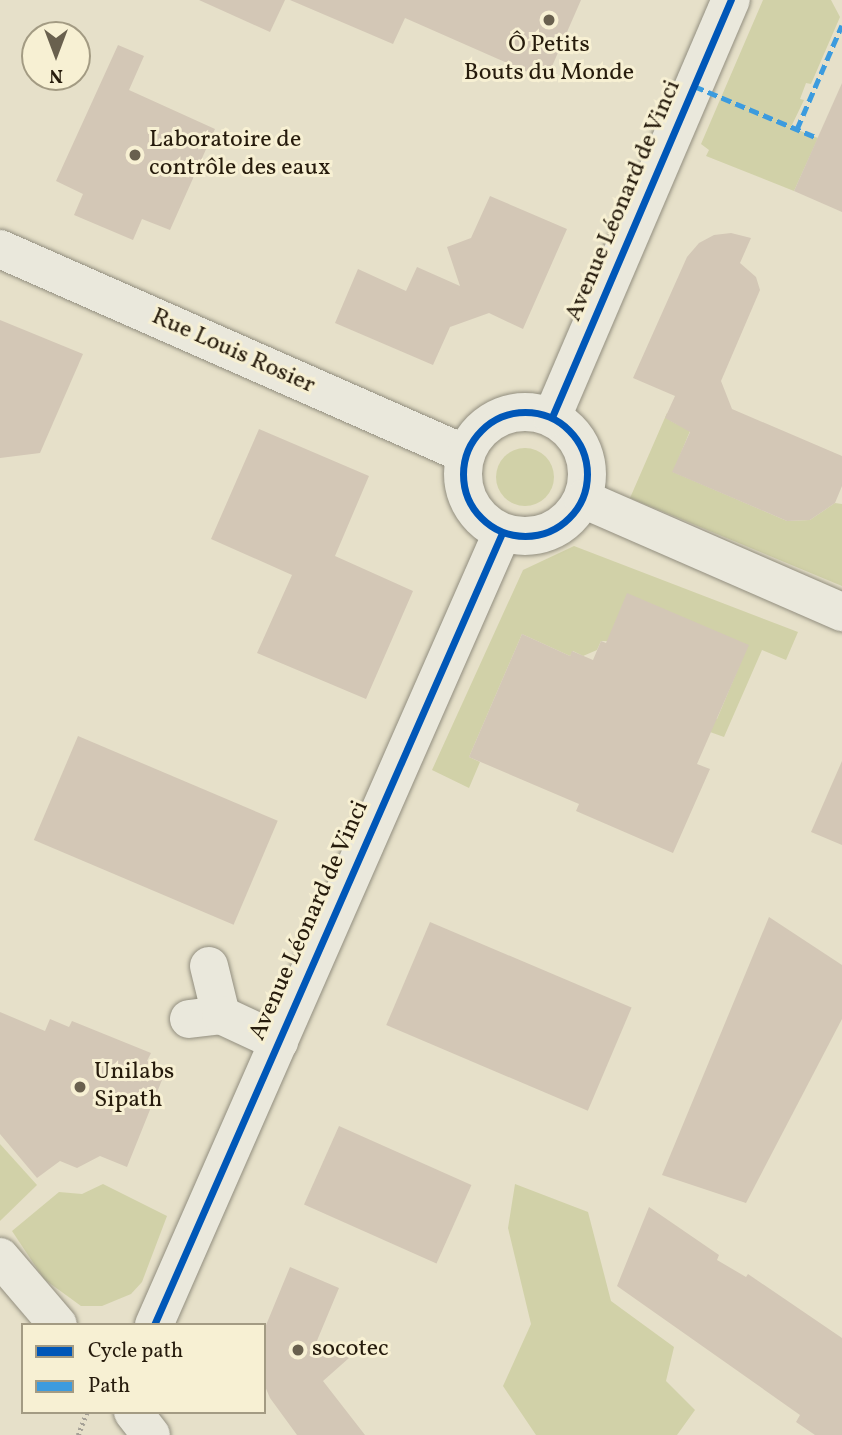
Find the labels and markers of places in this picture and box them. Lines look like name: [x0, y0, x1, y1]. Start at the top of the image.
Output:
marker: Ô Petits Bouts du Monde: [541, 12, 557, 28]
place label: Ô Petits Bouts du Monde: [464, 32, 634, 88]
place label: Laboratoire de contrôle des eaux: [149, 127, 331, 183]
marker: Laboratoire de contrôle des eaux: [127, 147, 143, 163]
place label: Unilabs Sipath: [94, 1059, 174, 1115]
marker: Unilabs Sipath: [72, 1079, 88, 1095]
place label: socotec: [312, 1336, 389, 1364]
marker: socotec: [290, 1342, 306, 1358]

